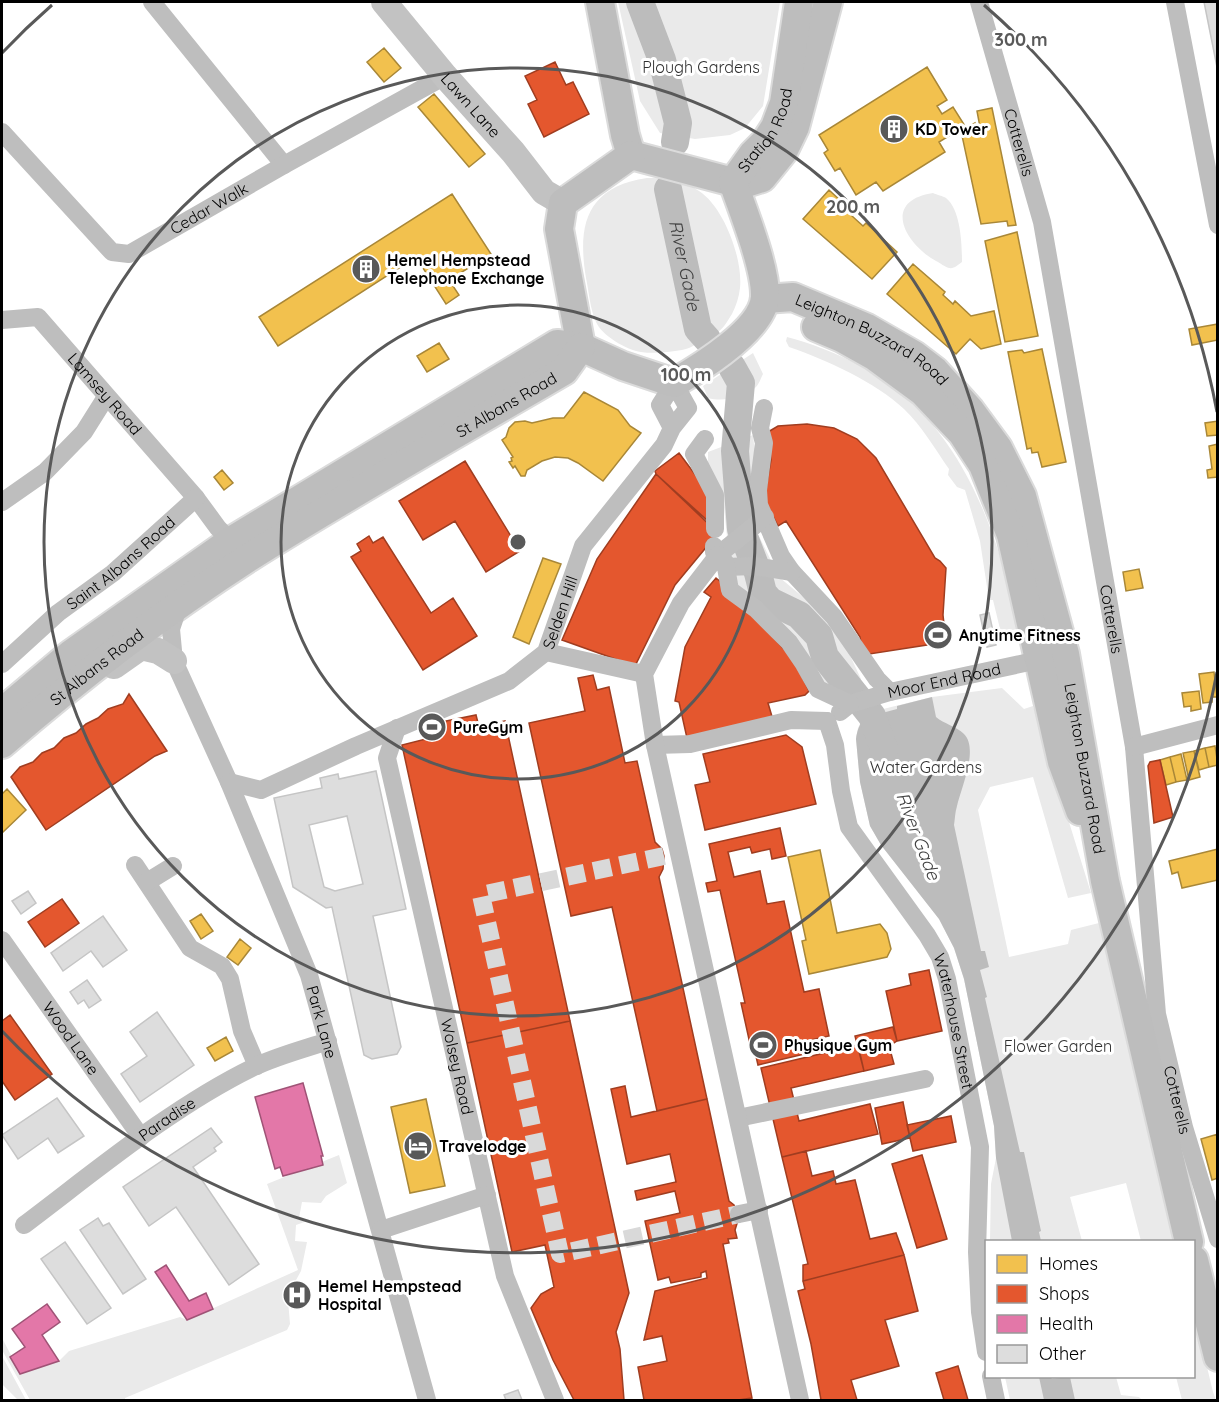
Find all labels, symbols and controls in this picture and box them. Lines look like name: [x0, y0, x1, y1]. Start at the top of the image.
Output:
text: 300 m: [994, 28, 1048, 51]
park label: Plough Gardens: [642, 57, 760, 77]
street label: Lawn Lane: [437, 69, 505, 142]
street label: Station Road: [733, 87, 796, 176]
street label: Cotterells: [1000, 106, 1038, 179]
building icon: KD Tower: [878, 113, 910, 145]
place label: KD Tower: [915, 119, 988, 139]
street label: Cedar Walk: [166, 178, 251, 238]
text: 200 m: [826, 195, 880, 218]
water label: River Gade: [664, 218, 706, 313]
place label: Hemel Hempstead Telephone Exchange: [387, 250, 545, 288]
building icon: Hemel Hempstead Telephone Exchange: [350, 253, 382, 285]
street label: Leighton Buzzard Road: [792, 289, 953, 389]
street label: Lamsey Road: [64, 349, 146, 439]
text: 100 m: [661, 363, 711, 386]
street label: St Albans Road: [452, 368, 560, 442]
street label: Saint Albans Road: [62, 512, 179, 614]
centre of rings: [508, 532, 528, 552]
street label: Selden Hill: [538, 573, 582, 652]
street label: Cotterells: [1096, 583, 1127, 655]
sports icon: Anytime Fitness: [922, 619, 954, 651]
street label: St Albans Road: [46, 624, 147, 710]
place label: Anytime Fitness: [959, 625, 1081, 645]
street label: Moor End Road: [886, 658, 1003, 702]
street label: Leighton Buzzard Road: [1060, 681, 1110, 855]
sports icon: PureGym: [416, 711, 448, 743]
place label: PureGym: [453, 717, 523, 737]
park label: Water Gardens: [870, 757, 982, 777]
water label: River Gade: [891, 789, 946, 884]
street label: Waterhouse Street: [929, 951, 978, 1090]
street label: Park Lane: [302, 983, 342, 1061]
street label: Wood Lane: [38, 997, 104, 1079]
street label: Wolsey Road: [437, 1016, 478, 1117]
sports icon: Physique Gym: [747, 1029, 779, 1061]
place label: Physique Gym: [784, 1035, 892, 1055]
park label: Flower Garden: [1004, 1036, 1112, 1056]
street label: Cotterells: [1160, 1064, 1196, 1136]
street label: Paradise: [134, 1092, 199, 1145]
hotel icon: Travelodge: [402, 1130, 434, 1162]
place label: Travelodge: [439, 1136, 527, 1156]
legend: [985, 1240, 1195, 1378]
text: Homes: [1039, 1252, 1098, 1275]
place label: Hemel Hempstead Hospital: [318, 1276, 461, 1314]
hospital icon: Hemel Hempstead Hospital: [281, 1279, 313, 1311]
text: Shops: [1039, 1282, 1090, 1305]
text: Health: [1039, 1312, 1094, 1335]
text: Other: [1039, 1342, 1086, 1365]

